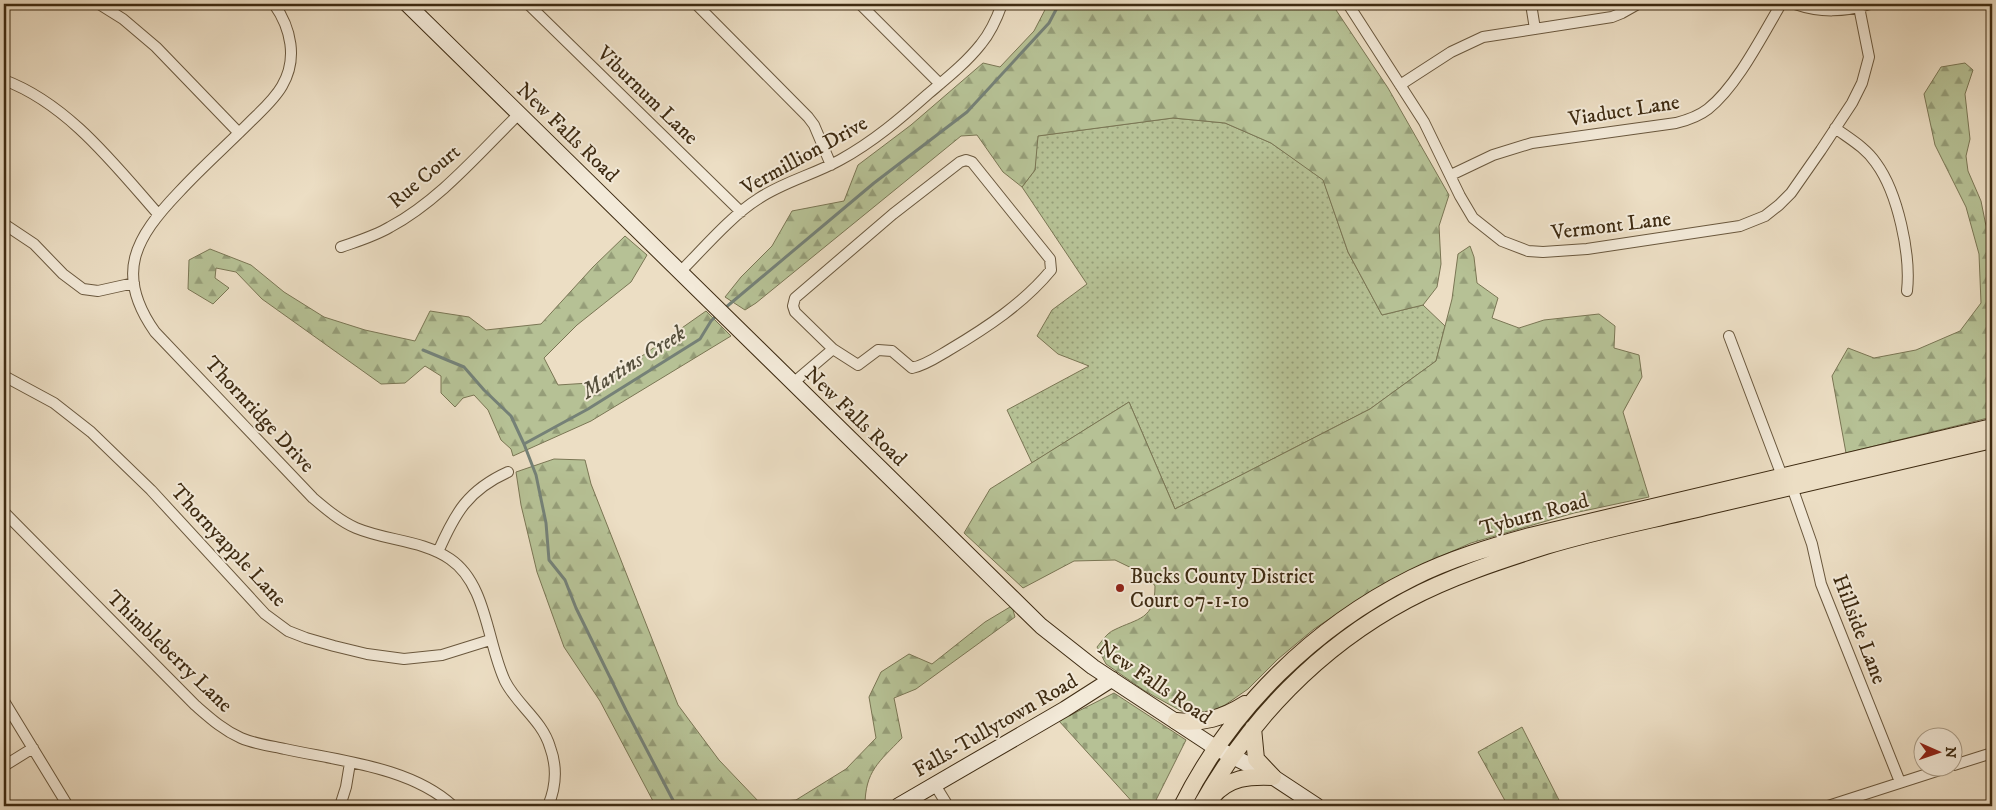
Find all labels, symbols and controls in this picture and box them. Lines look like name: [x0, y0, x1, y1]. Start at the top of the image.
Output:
street label: Viburnum Lane: [590, 40, 704, 151]
street label: New Falls Road: [511, 77, 624, 188]
street label: Viaduct Lane: [1566, 89, 1682, 133]
street label: Vermillion Drive: [736, 110, 872, 202]
street label: Rue Court: [383, 139, 466, 214]
street label: Vermont Lane: [1549, 206, 1673, 246]
water label: Martins Creek: [575, 319, 692, 406]
street label: Thornridge Drive: [199, 351, 320, 478]
street label: New Falls Road: [799, 361, 912, 472]
street label: Thornyapple Lane: [165, 479, 292, 613]
street label: Tyburn Road: [1477, 488, 1592, 542]
place label: Bucks County District Court 07-1-10: [1130, 564, 1315, 614]
street label: Hillside Lane: [1826, 571, 1892, 688]
marker: Bucks County District Court 07-1-10: [1114, 582, 1126, 594]
street label: Thimbleberry Lane: [101, 585, 238, 719]
street label: New Falls Road: [1092, 635, 1217, 731]
street label: Falls-Tullytown Road: [909, 668, 1083, 783]
north arrow: [1914, 728, 1964, 778]
text: N: [1941, 746, 1959, 759]

